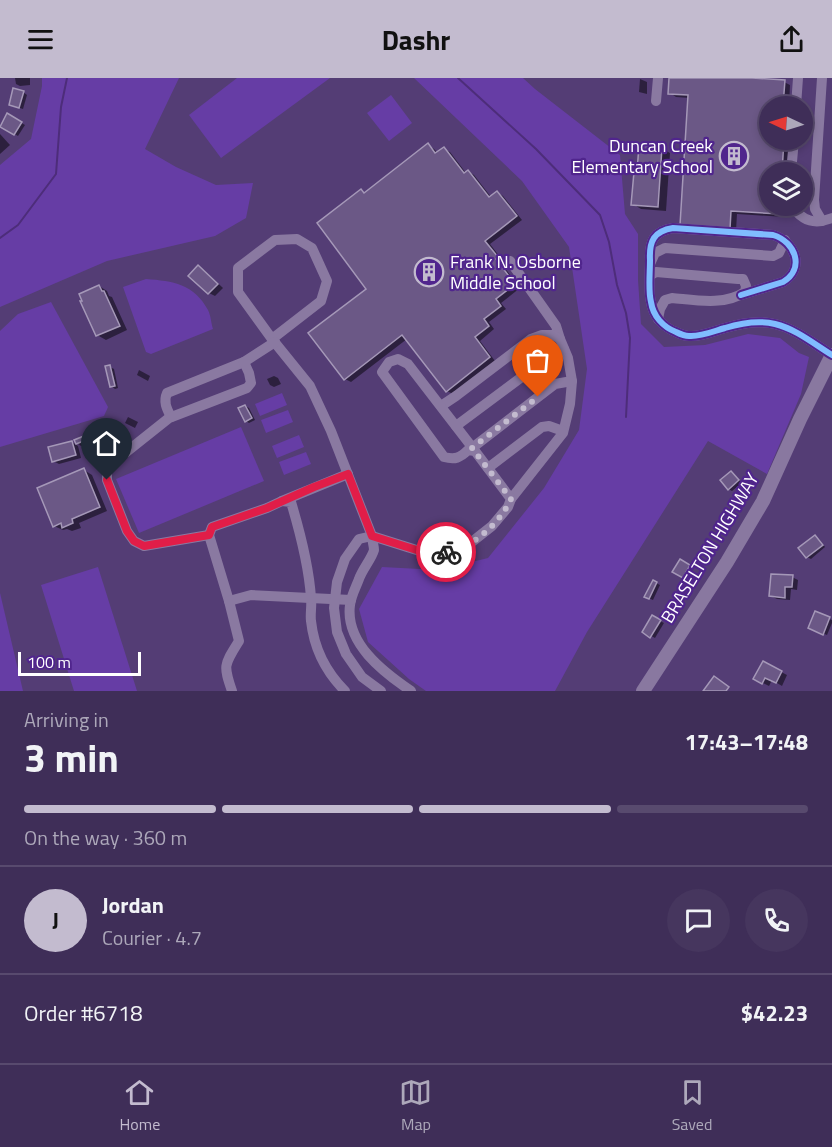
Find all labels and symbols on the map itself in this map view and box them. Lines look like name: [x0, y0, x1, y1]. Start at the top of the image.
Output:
north arrow: [759, 96, 813, 150]
place label: Duncan Creek Elementary School: [571, 132, 713, 180]
building icon: Duncan Creek Elementary School: [718, 140, 750, 172]
place label: Frank N. Osborne Middle School: [450, 248, 581, 296]
building icon: Frank N. Osborne Middle School: [413, 256, 445, 288]
pin: [512, 335, 563, 397]
pin: [81, 418, 132, 480]
street label: BRASELTON HIGHWAY: [654, 467, 765, 628]
courier: [416, 522, 476, 582]
scale bar: [18, 649, 141, 676]

